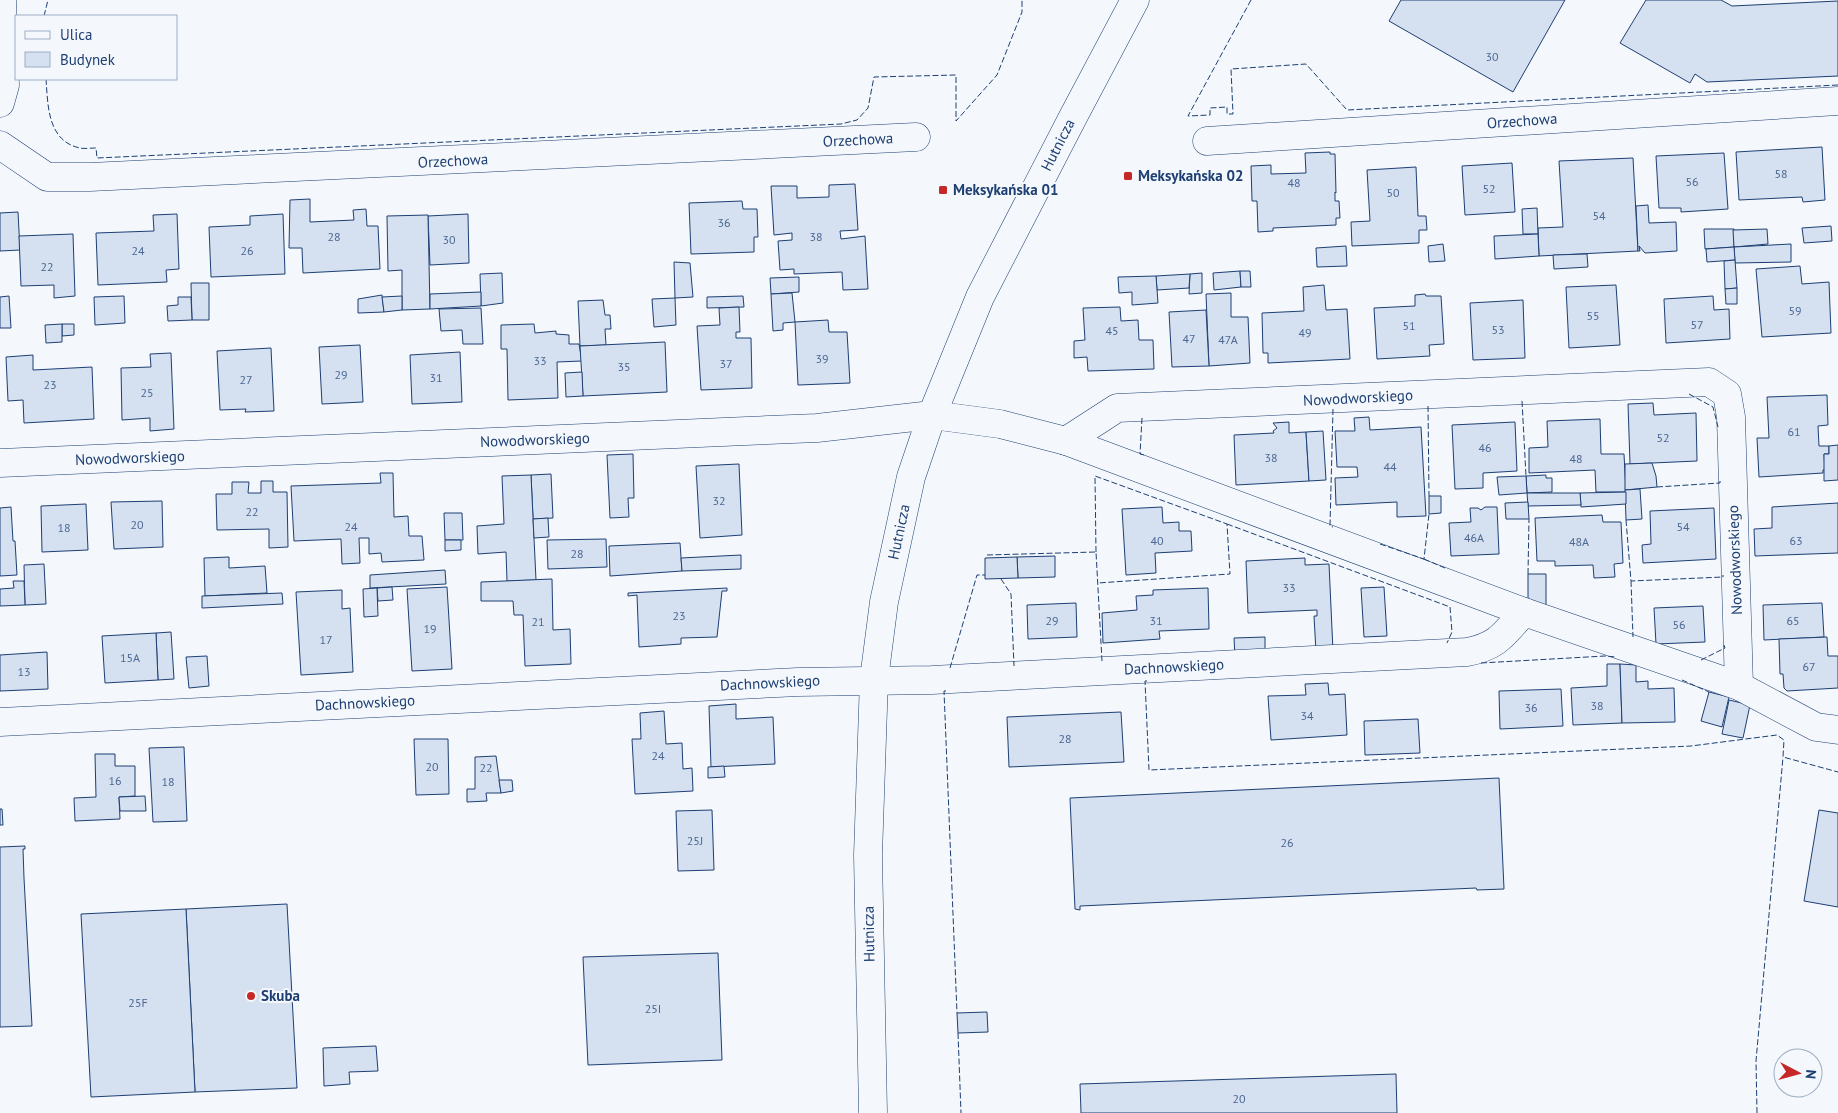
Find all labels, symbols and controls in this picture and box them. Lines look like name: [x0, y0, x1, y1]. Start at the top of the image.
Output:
legend: [15, 15, 178, 80]
text: Ulica: [60, 25, 92, 44]
house number: 30: [1485, 49, 1499, 64]
text: Budynek: [60, 50, 116, 69]
street label: Orzechowa: [1486, 109, 1558, 132]
street label: Hutnicza: [1036, 115, 1079, 174]
street label: Orzechowa: [822, 128, 894, 151]
street label: Orzechowa: [417, 149, 489, 172]
place label: Meksykańska 02: [1138, 166, 1243, 185]
house number: 58: [1774, 166, 1788, 181]
marker: Meksykańska 02: [1122, 170, 1134, 182]
house number: 56: [1685, 174, 1699, 189]
house number: 48: [1287, 175, 1301, 190]
place label: Meksykańska 01: [953, 180, 1058, 199]
house number: 52: [1482, 181, 1496, 196]
marker: Meksykańska 01: [937, 184, 949, 196]
house number: 50: [1386, 185, 1400, 200]
house number: 54: [1592, 208, 1606, 223]
house number: 36: [717, 215, 731, 230]
house number: 28: [327, 229, 341, 244]
house number: 38: [809, 229, 823, 244]
house number: 30: [442, 232, 456, 247]
house number: 24: [131, 243, 145, 258]
house number: 26: [240, 243, 254, 258]
house number: 22: [40, 259, 54, 274]
house number: 59: [1788, 303, 1802, 318]
house number: 55: [1586, 308, 1600, 323]
house number: 57: [1690, 317, 1704, 332]
house number: 51: [1402, 318, 1416, 333]
house number: 53: [1491, 322, 1505, 337]
house number: 45: [1105, 323, 1119, 338]
house number: 49: [1298, 325, 1312, 340]
house number: 47: [1182, 331, 1196, 346]
house number: 47A: [1218, 332, 1238, 347]
house number: 39: [815, 351, 829, 366]
house number: 33: [533, 353, 547, 368]
house number: 37: [719, 356, 733, 371]
house number: 35: [617, 359, 631, 374]
house number: 29: [334, 367, 348, 382]
house number: 31: [429, 370, 443, 385]
house number: 27: [239, 372, 253, 387]
house number: 23: [43, 377, 57, 392]
house number: 25: [140, 385, 154, 400]
street label: Nowodworskiego: [1303, 385, 1413, 410]
house number: 61: [1787, 424, 1801, 439]
street label: Nowodworskiego: [480, 428, 590, 451]
house number: 52: [1656, 430, 1670, 445]
house number: 46: [1478, 440, 1492, 455]
street label: Nowodworskiego: [75, 446, 185, 469]
house number: 38: [1264, 450, 1278, 465]
house number: 48: [1569, 451, 1583, 466]
house number: 44: [1383, 459, 1397, 474]
house number: 32: [712, 493, 726, 508]
street label: Hutnicza: [883, 502, 914, 561]
house number: 22: [245, 504, 259, 519]
street label: Nowodworskiego: [1723, 505, 1746, 615]
house number: 20: [130, 517, 144, 532]
house number: 24: [344, 519, 358, 534]
house number: 54: [1676, 519, 1690, 534]
house number: 18: [57, 520, 71, 535]
house number: 46A: [1464, 530, 1484, 545]
house number: 40: [1150, 533, 1164, 548]
house number: 63: [1789, 533, 1803, 548]
house number: 48A: [1569, 534, 1589, 549]
house number: 28: [570, 546, 584, 561]
house number: 33: [1282, 580, 1296, 595]
house number: 23: [672, 608, 686, 623]
house number: 29: [1045, 613, 1059, 628]
house number: 31: [1149, 613, 1163, 628]
house number: 65: [1786, 613, 1800, 628]
house number: 21: [531, 614, 545, 629]
house number: 56: [1672, 617, 1686, 632]
house number: 19: [423, 621, 437, 636]
house number: 17: [319, 632, 333, 647]
house number: 15A: [120, 650, 140, 665]
street label: Dachnowskiego: [1123, 654, 1225, 679]
house number: 67: [1802, 659, 1816, 674]
house number: 13: [17, 664, 31, 679]
street label: Dachnowskiego: [719, 670, 821, 695]
street label: Dachnowskiego: [314, 690, 416, 715]
house number: 38: [1590, 698, 1604, 713]
house number: 36: [1524, 700, 1538, 715]
house number: 34: [1300, 708, 1314, 723]
house number: 28: [1058, 731, 1072, 746]
house number: 24: [651, 748, 665, 763]
house number: 20: [425, 759, 439, 774]
house number: 22: [479, 760, 493, 775]
house number: 16: [108, 773, 122, 788]
house number: 18: [161, 774, 175, 789]
house number: 25J: [687, 833, 703, 848]
house number: 26: [1280, 835, 1294, 850]
street label: Hutnicza: [859, 906, 878, 962]
place label: Skuba: [261, 986, 300, 1005]
marker: Skuba: [245, 990, 257, 1002]
house number: 25F: [128, 995, 148, 1010]
house number: 25I: [645, 1001, 661, 1016]
north arrow: [1773, 1048, 1823, 1098]
text: N: [1801, 1069, 1820, 1080]
house number: 20: [1232, 1091, 1246, 1106]

